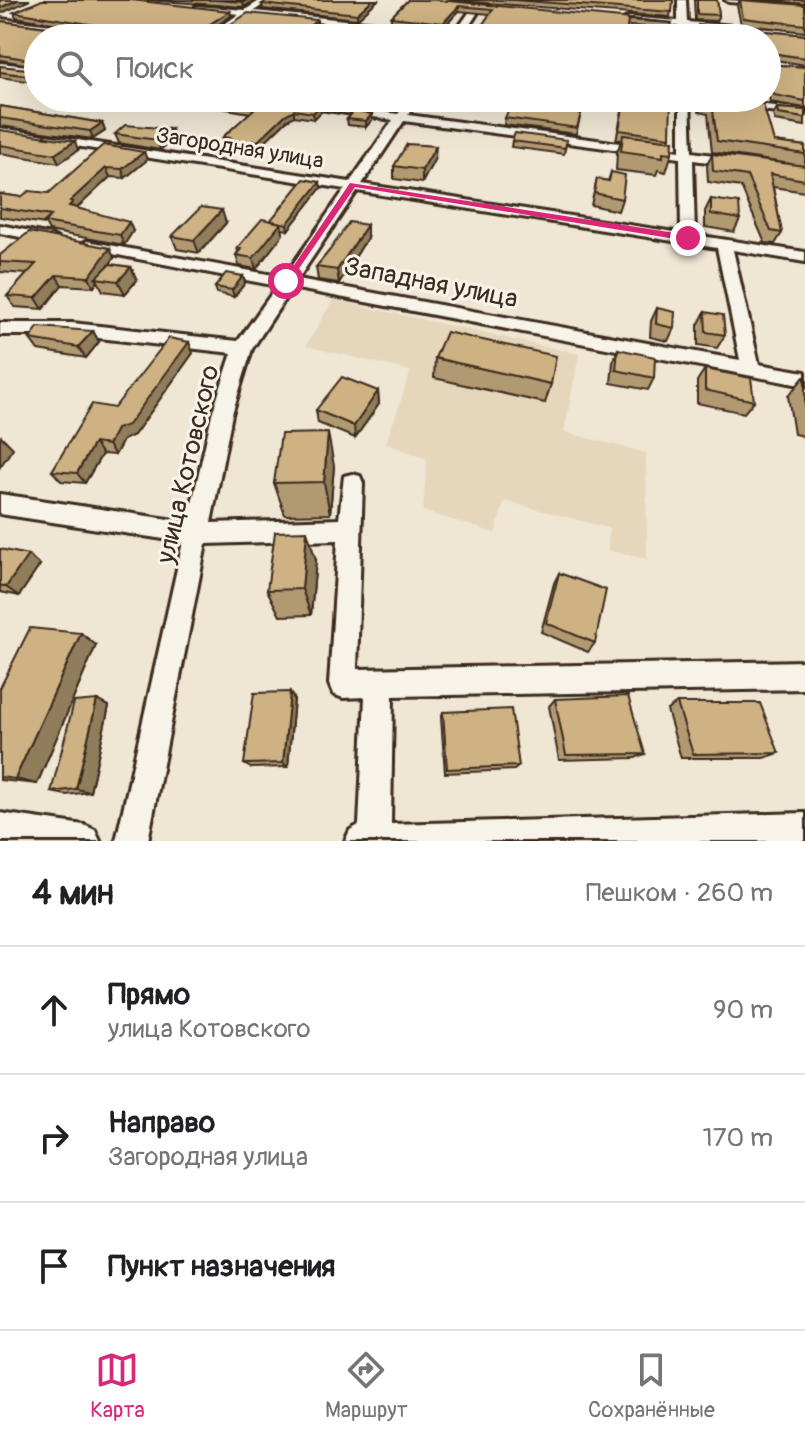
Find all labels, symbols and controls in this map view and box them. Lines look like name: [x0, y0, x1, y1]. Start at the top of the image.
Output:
search box: [24, 24, 781, 112]
icon: search: [52, 46, 96, 90]
text: Поиск: [116, 50, 194, 87]
street label: Загородная улица: [154, 121, 326, 175]
route end: [670, 220, 706, 256]
street label: Западная улица: [341, 250, 520, 316]
route start: [268, 263, 304, 299]
street label: улица Котовского: [149, 362, 226, 567]
text: 4 мин: [32, 872, 114, 915]
text: Пешком · 260 m: [586, 877, 773, 909]
text: Прямо: [108, 976, 190, 1013]
icon: ahead: [32, 988, 76, 1032]
text: 90 m: [713, 994, 773, 1026]
text: улица Котовского: [108, 1013, 311, 1045]
text: Направо: [108, 1104, 215, 1141]
icon: right: [32, 1116, 76, 1160]
text: 170 m: [703, 1122, 773, 1154]
text: Загородная улица: [108, 1141, 308, 1173]
icon: arrive: [32, 1244, 76, 1288]
text: Пункт назначения: [108, 1248, 335, 1285]
tab: Карта: [90, 1348, 145, 1424]
tab: Маршрут: [325, 1348, 408, 1424]
tab: Сохранённые: [588, 1348, 715, 1424]

